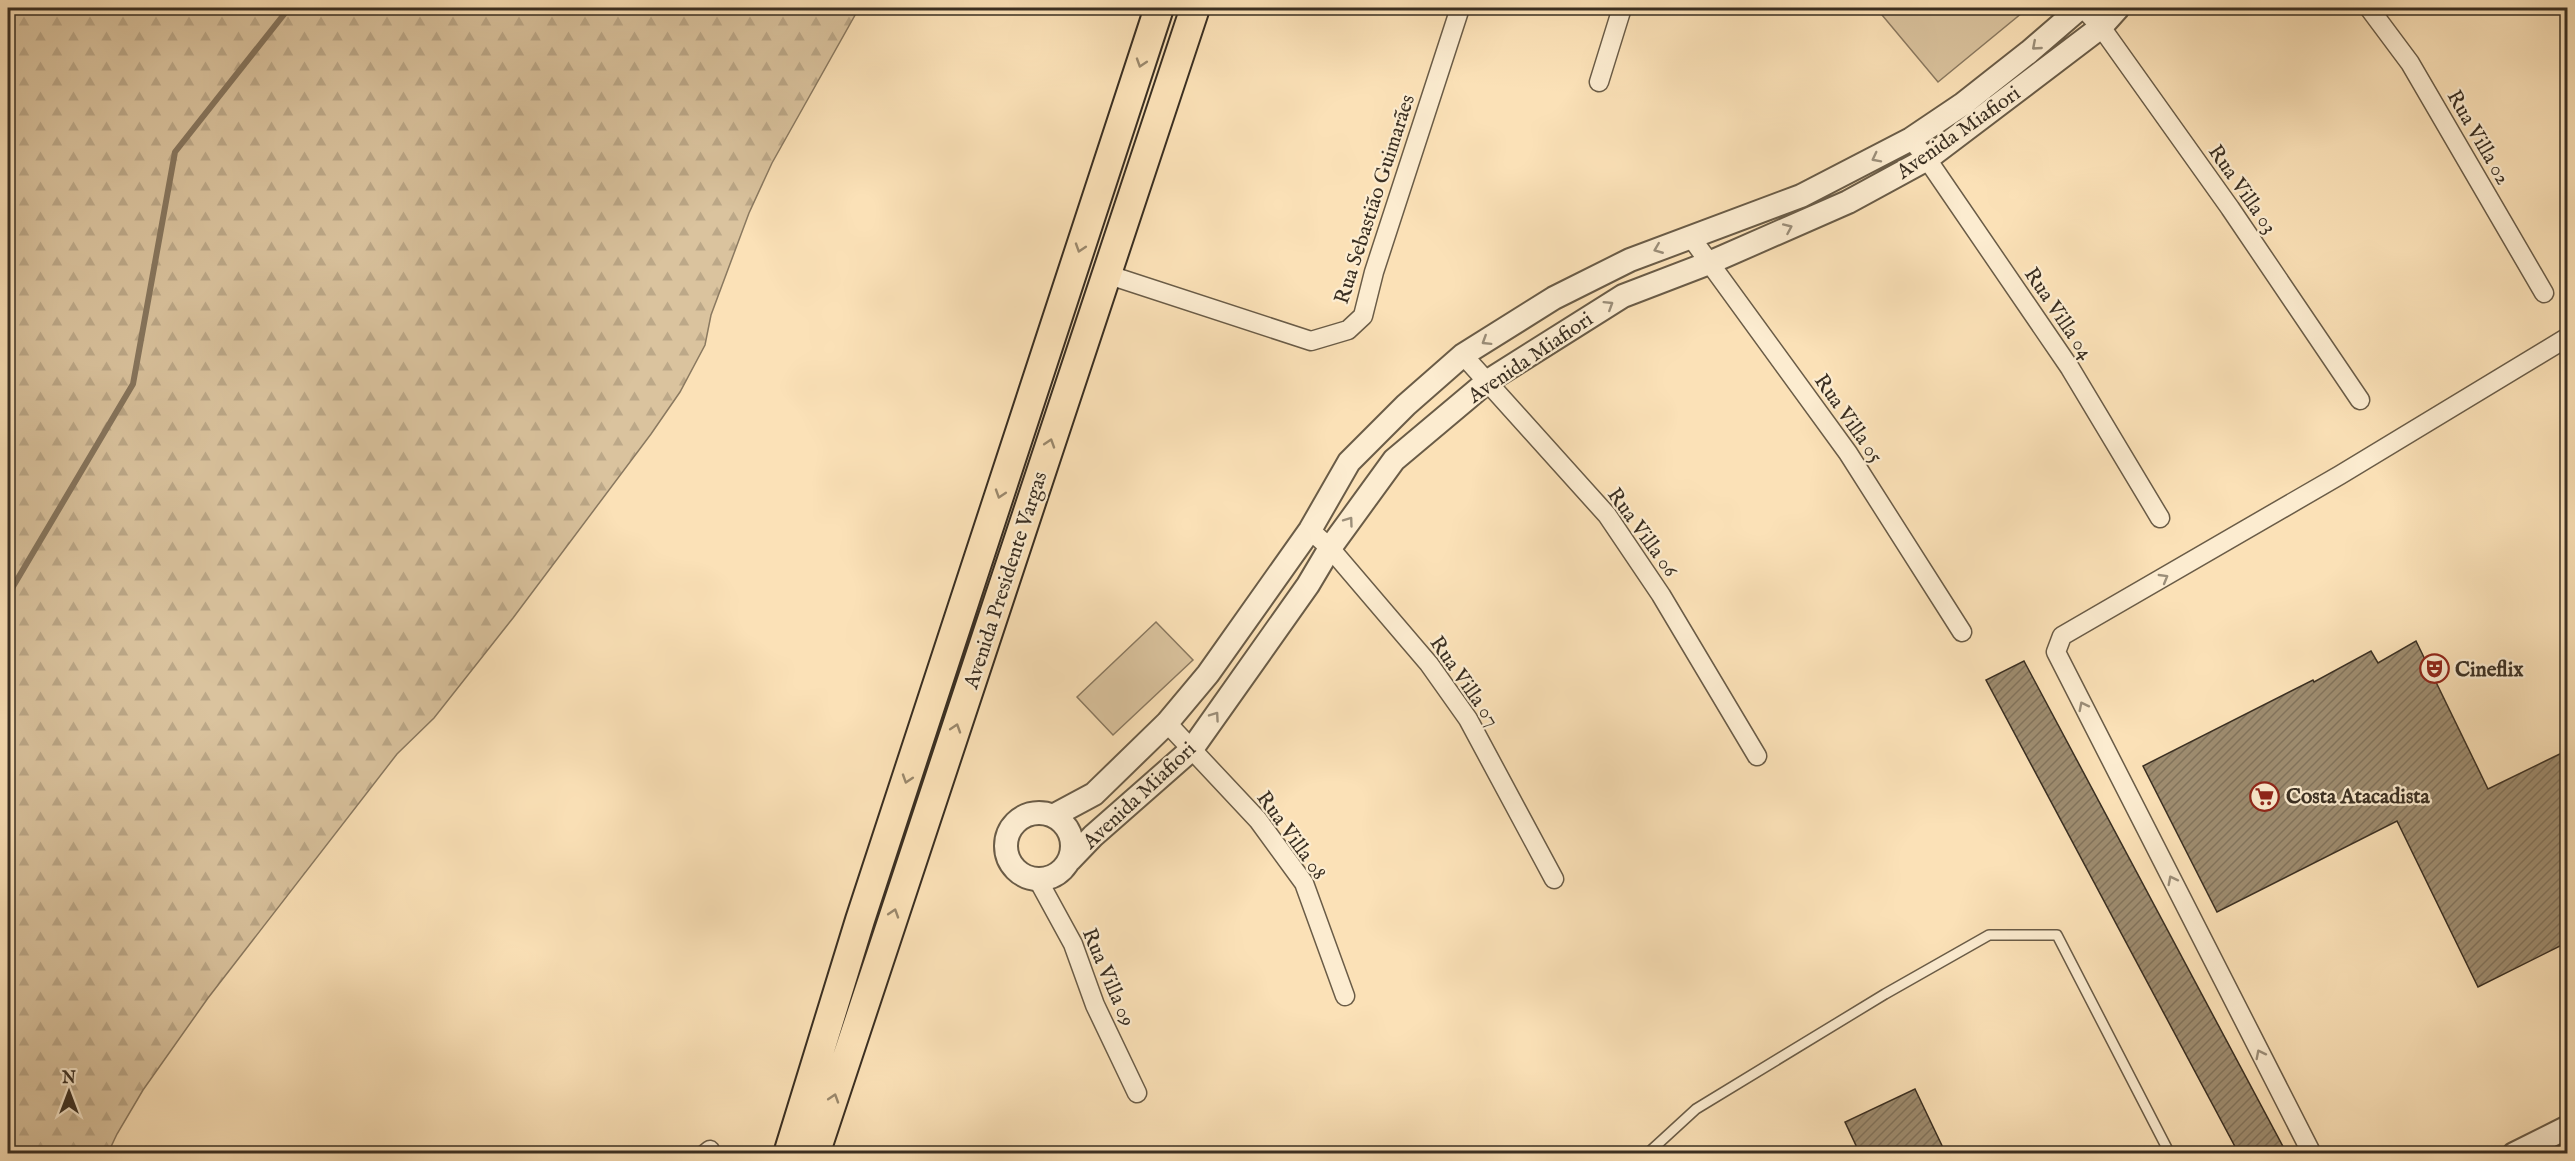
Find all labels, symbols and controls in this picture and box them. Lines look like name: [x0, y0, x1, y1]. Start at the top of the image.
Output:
one-way arrow: [2032, 39, 2043, 50]
one-way arrow: [1135, 57, 1148, 68]
street label: Avenida Miafiori: [1891, 80, 2026, 187]
street label: Rua Villa 02: [2440, 85, 2516, 190]
street label: Rua Sebastião Guimarães: [1329, 91, 1422, 308]
street label: Rua Villa 03: [2201, 140, 2282, 240]
one-way arrow: [1872, 150, 1883, 162]
one-way arrow: [1782, 224, 1793, 236]
one-way arrow: [1075, 242, 1087, 253]
one-way arrow: [1653, 242, 1664, 254]
street label: Rua Villa 04: [2017, 263, 2099, 366]
one-way arrow: [1603, 300, 1613, 312]
street label: Avenida Miafiori: [1462, 306, 1599, 411]
one-way arrow: [1482, 333, 1493, 344]
street label: Rua Villa 05: [1807, 369, 1889, 469]
one-way arrow: [1043, 438, 1056, 449]
street label: Avenida Presidente Vargas: [958, 468, 1054, 694]
street label: Rua Villa 06: [1600, 483, 1684, 584]
one-way arrow: [995, 488, 1007, 499]
one-way arrow: [1342, 517, 1353, 528]
one-way arrow: [2158, 574, 2168, 586]
street label: Rua Villa 07: [1423, 631, 1505, 733]
theatre icon: Cineflix: [2418, 653, 2450, 685]
place label: Cineflix: [2455, 657, 2524, 684]
one-way arrow: [2079, 702, 2090, 713]
one-way arrow: [1208, 712, 1219, 723]
one-way arrow: [948, 723, 961, 733]
street label: Avenida Miafiori: [1077, 737, 1202, 856]
one-way arrow: [901, 773, 914, 784]
supermarket icon: Costa Atacadista: [2249, 780, 2281, 812]
place label: Costa Atacadista: [2286, 784, 2431, 811]
street label: Rua Villa 08: [1249, 786, 1332, 886]
one-way arrow: [2168, 875, 2179, 886]
one-way arrow: [887, 908, 899, 918]
street label: Rua Villa 09: [1075, 924, 1140, 1031]
one-way arrow: [2256, 1049, 2268, 1060]
north arrow: [39, 1062, 99, 1122]
text: N: [61, 1069, 76, 1089]
one-way arrow: [826, 1093, 839, 1104]

